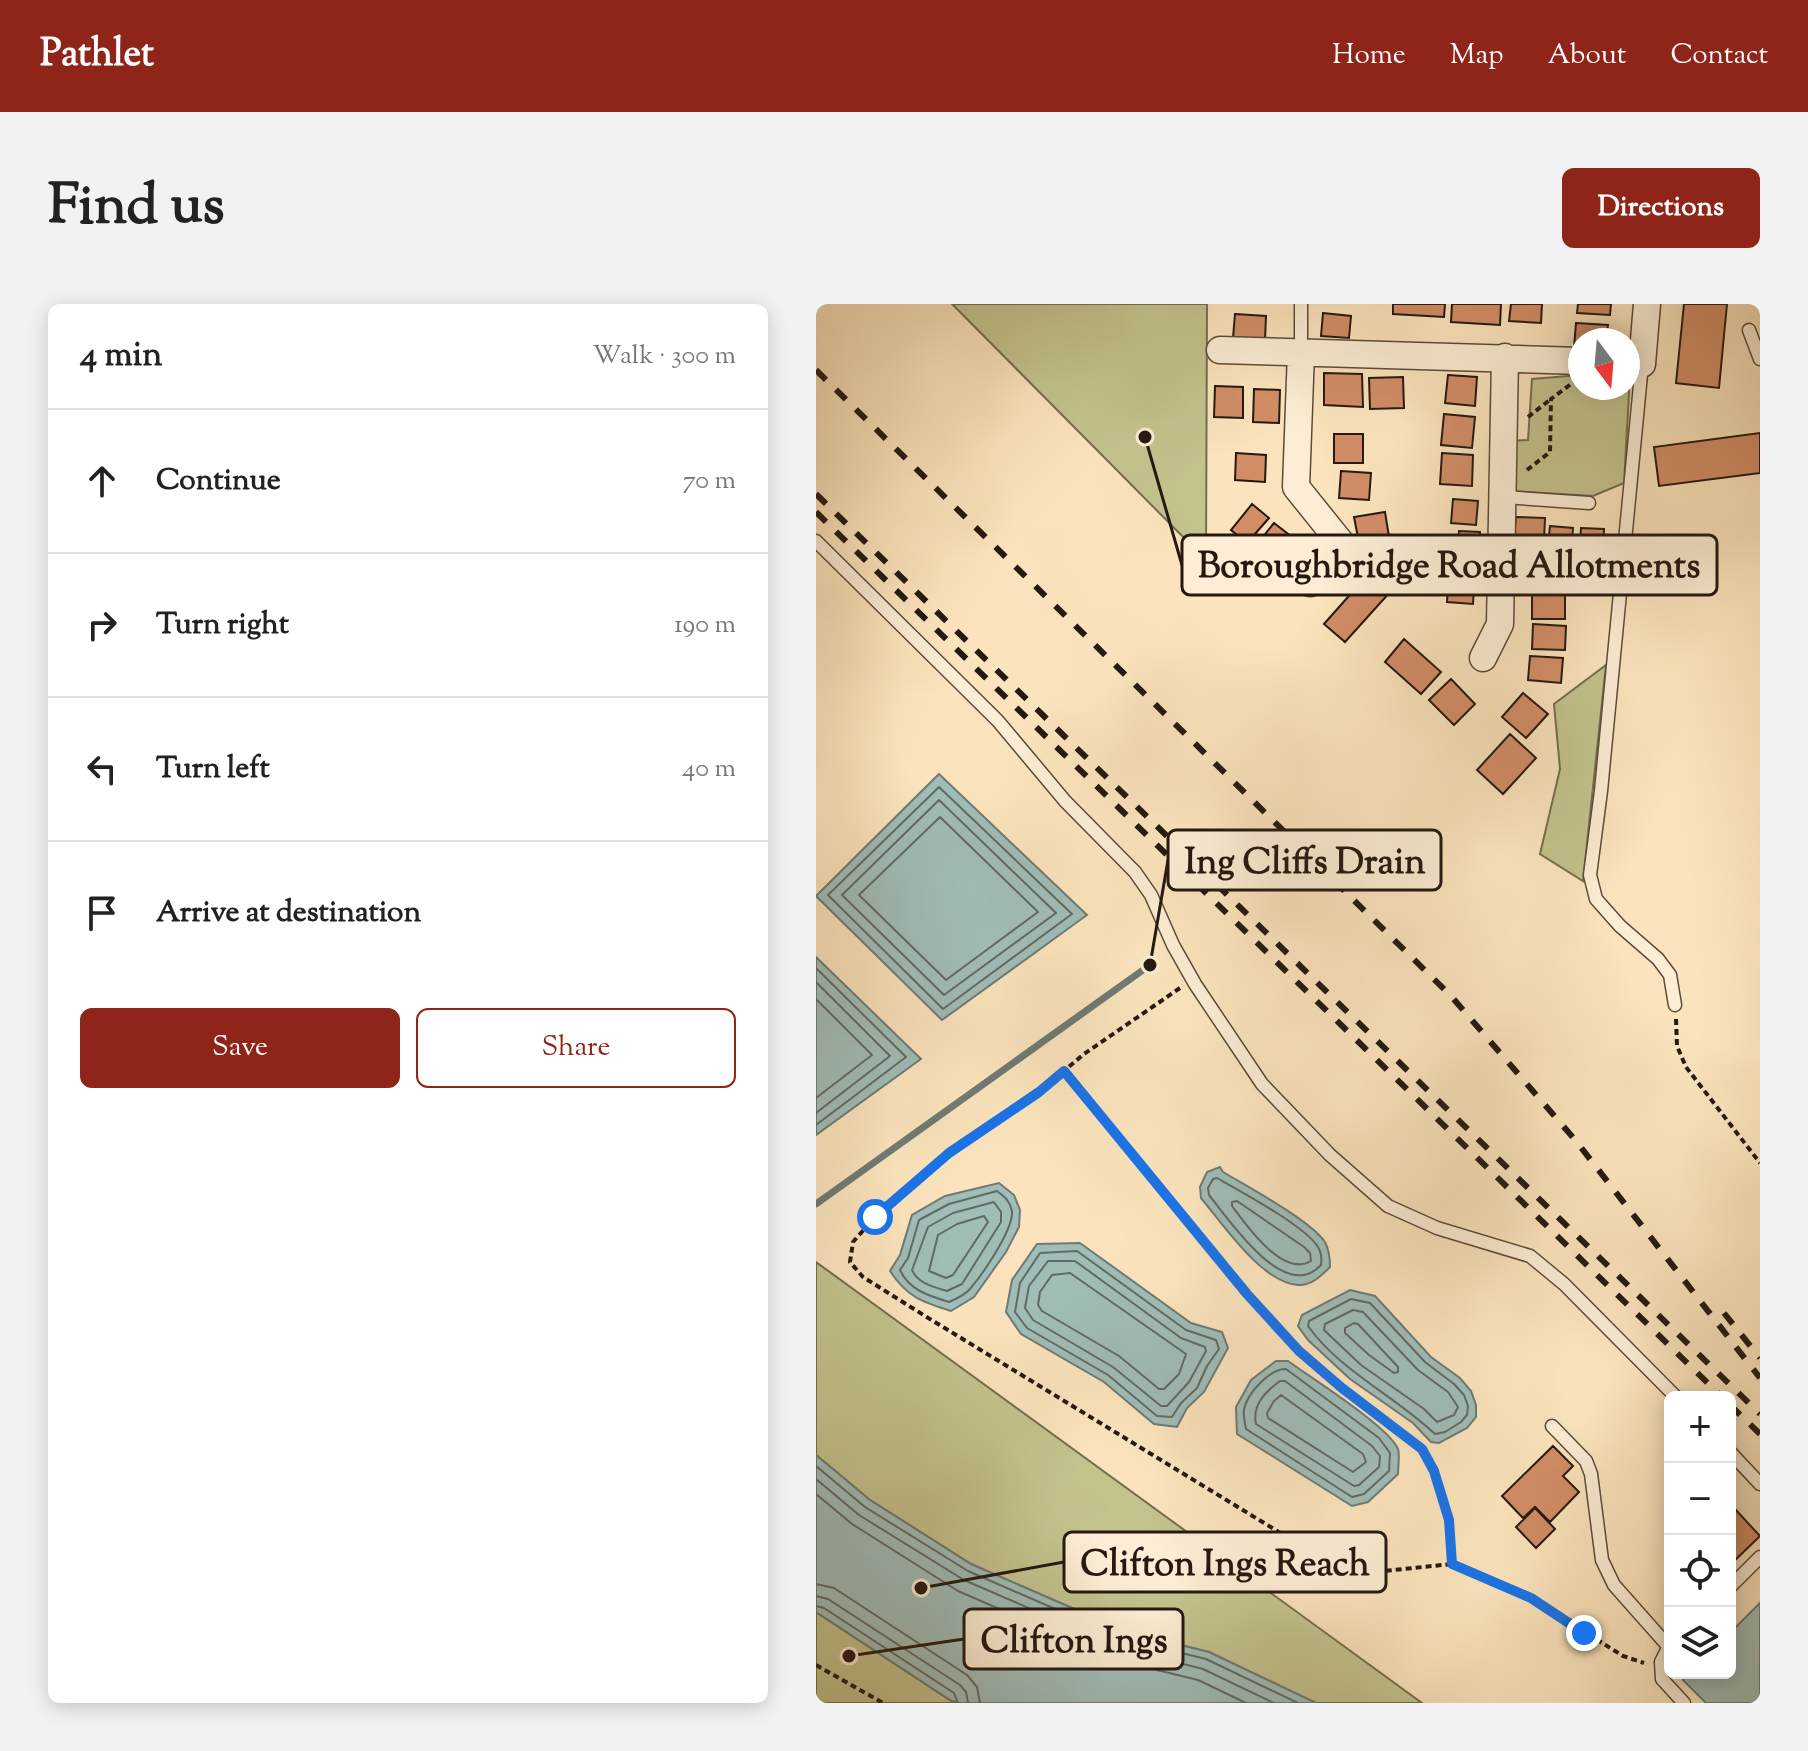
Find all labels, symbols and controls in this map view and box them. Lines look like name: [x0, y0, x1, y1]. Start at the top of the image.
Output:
text: Pathlet: [40, 29, 154, 83]
text: Home: [1332, 36, 1406, 76]
text: Map: [1450, 36, 1504, 76]
text: About: [1548, 36, 1626, 76]
text: Contact: [1670, 36, 1768, 76]
text: Find us: [48, 168, 224, 249]
button: Directions: [1562, 168, 1760, 248]
north arrow: [1568, 328, 1640, 400]
text: 4 min: [80, 332, 162, 381]
text: Walk · 300 m: [593, 338, 736, 375]
icon: ahead: [80, 459, 124, 503]
text: Continue: [156, 460, 281, 503]
text: 70 m: [683, 463, 736, 500]
callout: Boroughbridge Road Allotments: [1182, 535, 1717, 595]
text: Boroughbridge Road Allotments: [1198, 542, 1700, 594]
icon: right: [80, 603, 124, 647]
text: Turn right: [156, 604, 289, 647]
text: 190 m: [674, 607, 736, 644]
icon: left: [80, 747, 124, 791]
text: Turn left: [156, 748, 270, 791]
text: 40 m: [682, 751, 736, 788]
callout: Ing Cliffs Drain: [1168, 830, 1441, 890]
text: Ing Cliffs Drain: [1184, 838, 1426, 890]
icon: arrive: [80, 891, 124, 935]
text: Arrive at destination: [156, 892, 421, 935]
button: Save: [80, 1008, 400, 1088]
button: Share: [416, 1008, 736, 1088]
route start: [857, 1199, 893, 1235]
map controls: [1664, 1391, 1736, 1679]
button: +: [1664, 1391, 1736, 1463]
button: −: [1664, 1463, 1736, 1535]
callout: Clifton Ings Reach: [1064, 1532, 1386, 1592]
button: locate: [1664, 1535, 1736, 1607]
text: Clifton Ings Reach: [1080, 1540, 1370, 1592]
button: layers: [1664, 1607, 1736, 1679]
callout: Clifton Ings: [964, 1609, 1183, 1669]
route end: [1566, 1615, 1602, 1651]
text: Clifton Ings: [980, 1617, 1168, 1669]

